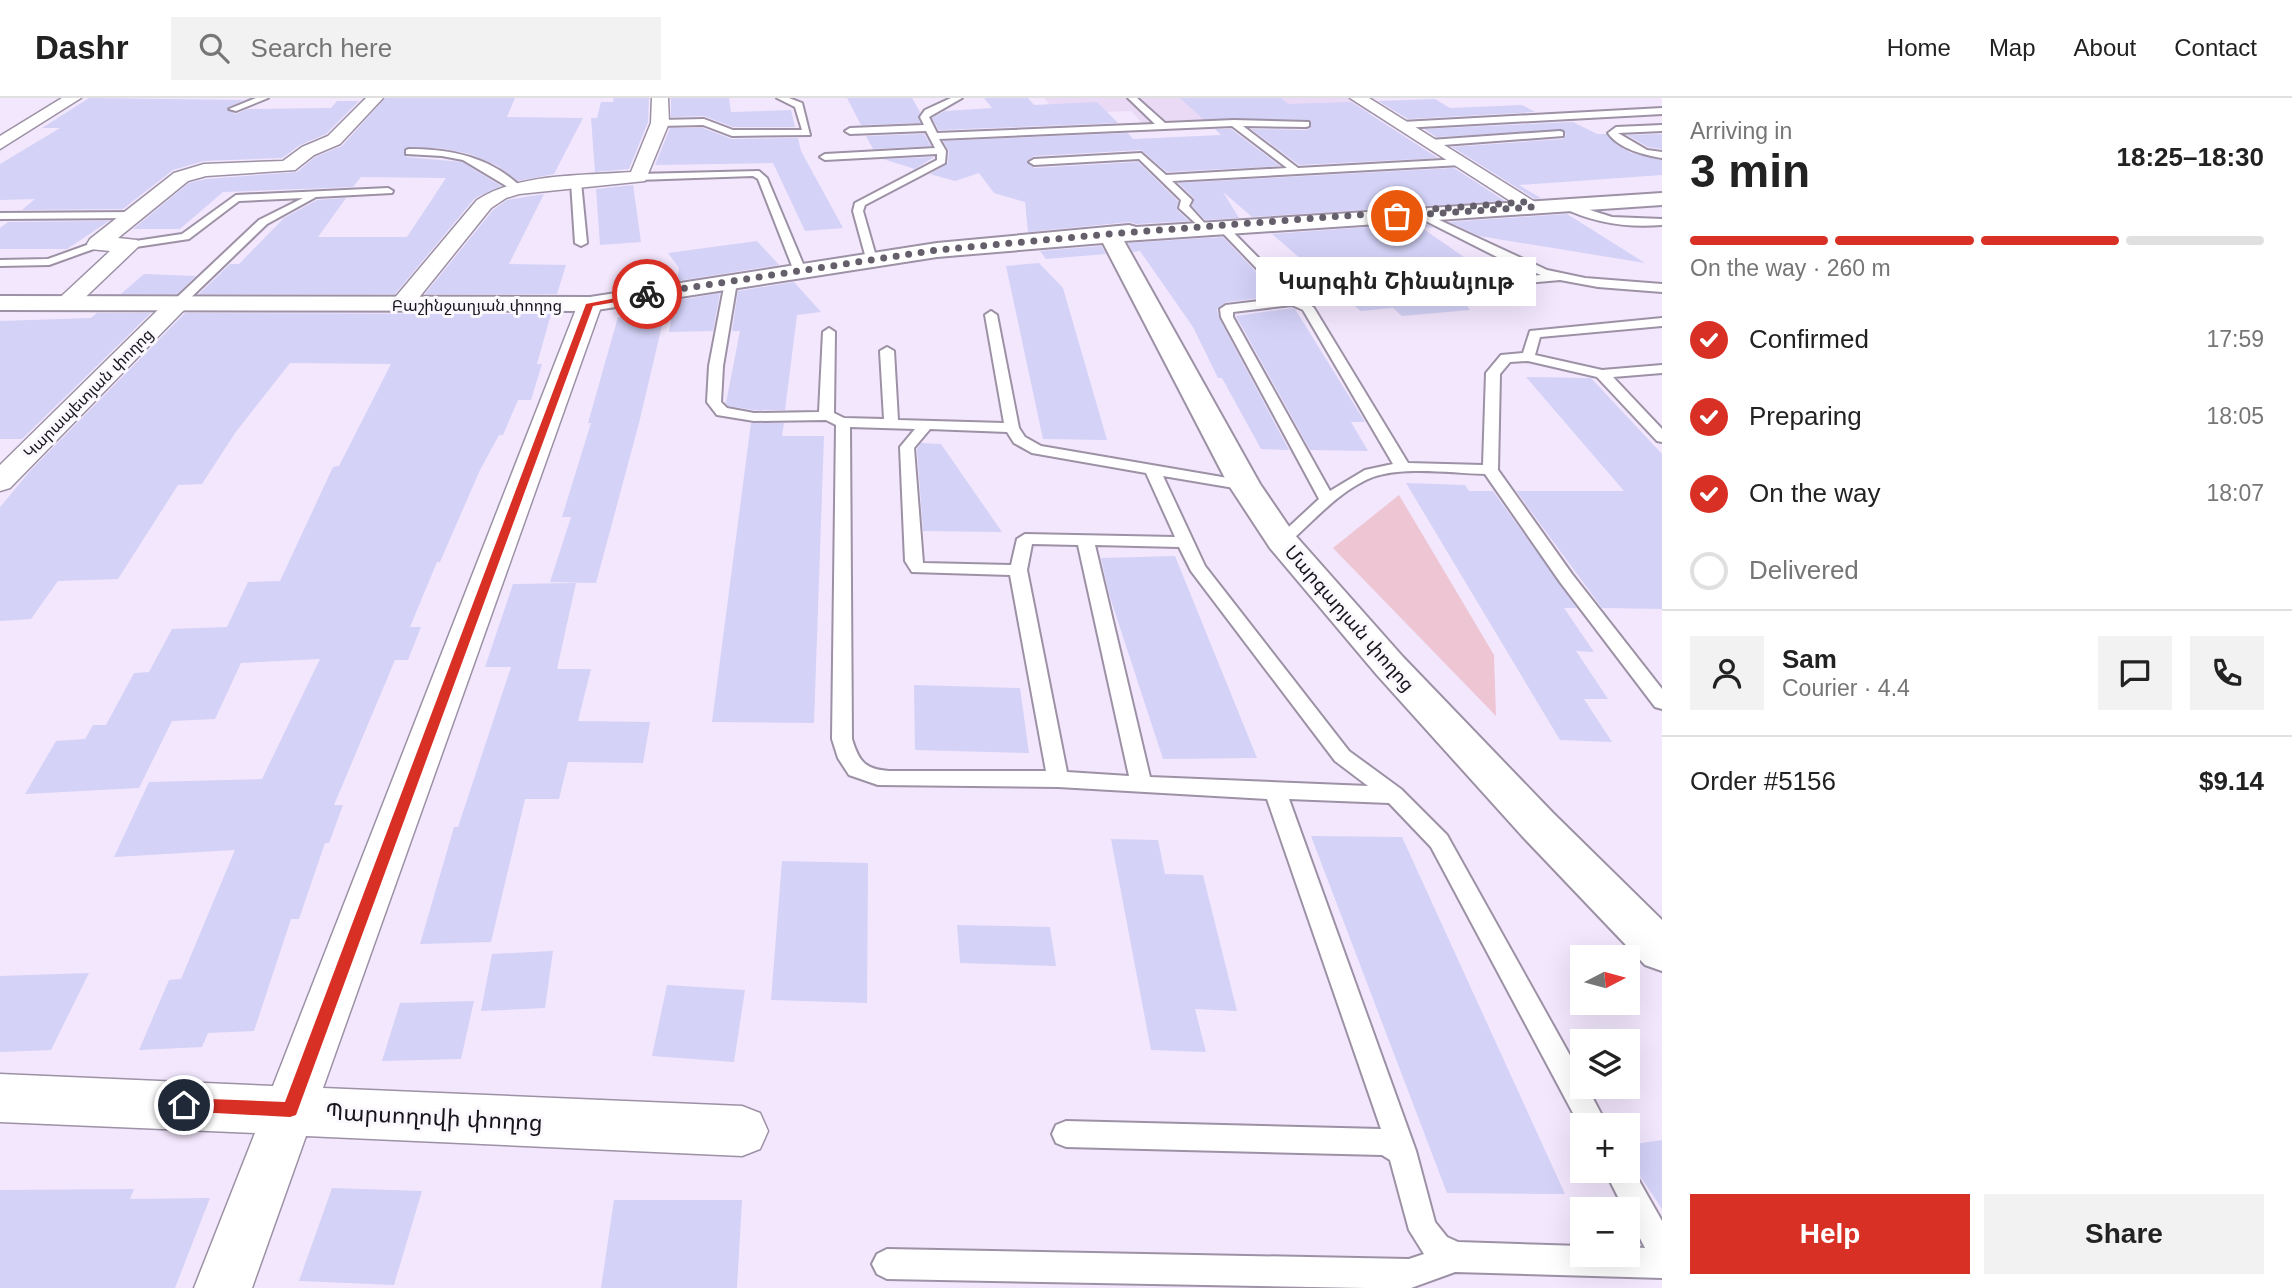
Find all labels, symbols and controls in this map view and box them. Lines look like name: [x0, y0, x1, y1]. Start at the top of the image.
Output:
search box: [171, 17, 661, 80]
text: Dashr: [35, 29, 129, 66]
icon: search: [195, 29, 233, 67]
text: Search here: [251, 33, 392, 63]
text: Home: [1887, 34, 1951, 61]
text: Map: [1989, 34, 2036, 61]
text: About: [2074, 34, 2136, 61]
text: Contact: [2174, 34, 2257, 61]
text: Arriving in: [1690, 118, 1792, 144]
text: 18:25–18:30: [2117, 142, 2264, 172]
text: 3 min: [1690, 145, 1810, 197]
pin: [1367, 186, 1427, 246]
icon: bag: [1378, 197, 1416, 235]
text: On the way · 260 m: [1690, 255, 1891, 281]
callout: Կարգին Շինանյութ: [1257, 258, 1537, 307]
courier: [612, 259, 682, 329]
text: Կարգին Շինանյութ: [1278, 268, 1514, 294]
icon: bike: [628, 275, 666, 313]
street label: Բաշինջաղյան փողոց: [392, 297, 562, 315]
icon: check: [1690, 321, 1728, 359]
text: Confirmed: [1749, 324, 1869, 354]
street label: Կարապետյան փողոց: [20, 325, 157, 462]
text: 17:59: [2206, 326, 2264, 352]
icon: check: [1690, 398, 1728, 436]
text: Preparing: [1749, 401, 1862, 431]
text: 18:05: [2206, 403, 2264, 429]
icon: check: [1690, 475, 1728, 513]
text: On the way: [1749, 478, 1881, 508]
text: 18:07: [2206, 480, 2264, 506]
street label: Մարգարյան փողոց: [1280, 541, 1419, 696]
text: Delivered: [1749, 555, 1859, 585]
button: person: [1690, 636, 1764, 710]
button: chat: [2098, 636, 2172, 710]
button: phone: [2190, 636, 2264, 710]
text: Sam: [1782, 644, 1837, 674]
text: Courier · 4.4: [1782, 675, 1910, 701]
text: Order #5156: [1690, 766, 1836, 796]
text: $9.14: [2199, 766, 2264, 796]
north arrow: [1570, 945, 1640, 1015]
map controls: [1570, 945, 1640, 1267]
button: layers: [1570, 1029, 1640, 1099]
pin: [154, 1075, 214, 1135]
icon: home: [165, 1086, 203, 1124]
street label: Պարսողովի փողոց: [324, 1098, 543, 1137]
button: +: [1570, 1113, 1640, 1183]
button: Help: [1690, 1194, 1970, 1274]
button: Share: [1984, 1194, 2264, 1274]
button: −: [1570, 1197, 1640, 1267]

